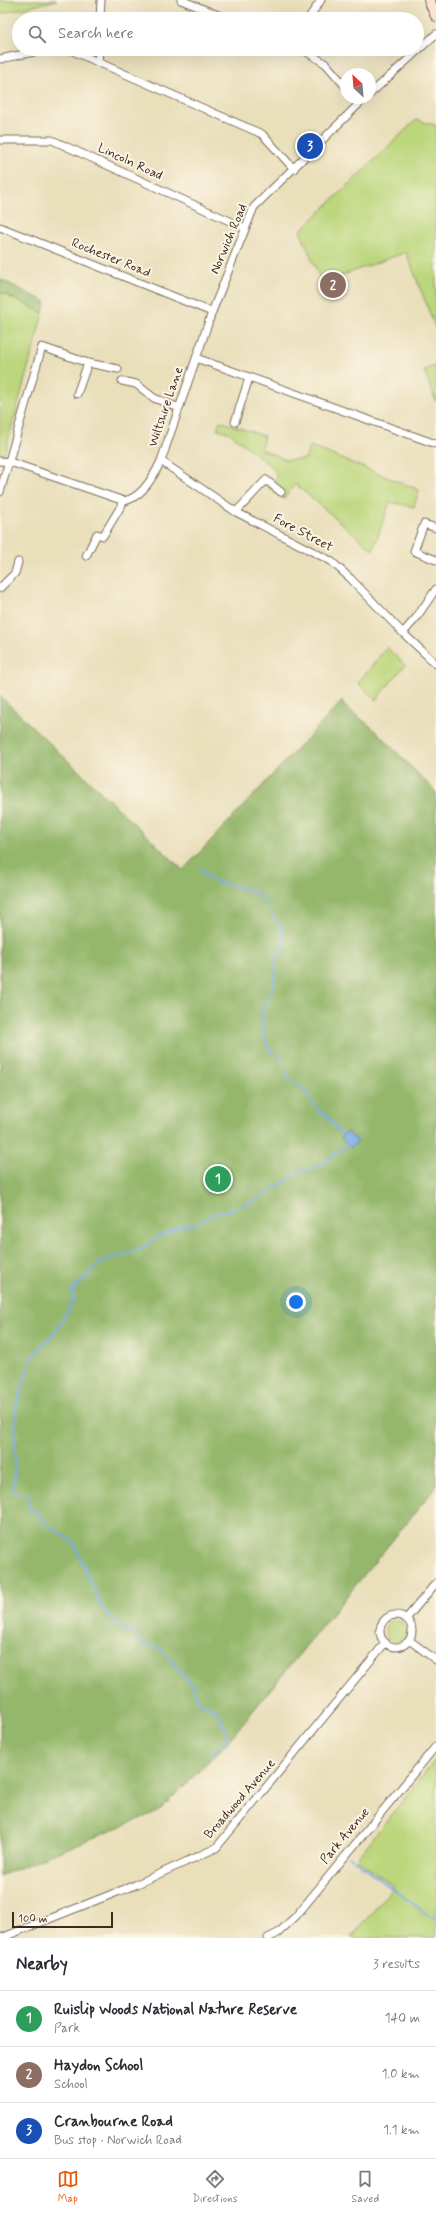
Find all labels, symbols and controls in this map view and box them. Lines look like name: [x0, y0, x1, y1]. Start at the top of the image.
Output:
search box: [12, 12, 424, 56]
icon: search: [26, 23, 48, 45]
text: Search here: [58, 24, 134, 44]
north arrow: [340, 68, 376, 104]
pin: 3: [297, 131, 323, 161]
street label: Lincoln Road: [95, 140, 165, 184]
street label: Norwich Road: [207, 201, 251, 277]
street label: Rochester Road: [69, 234, 153, 282]
pin: 2: [320, 270, 346, 300]
street label: Wiltshire Lane: [144, 365, 188, 449]
street label: Fore Street: [270, 510, 336, 556]
pin: 1: [205, 1164, 231, 1194]
your location: [286, 1292, 306, 1312]
street label: Broadwood Avenue: [201, 1755, 279, 1843]
street label: Park Avenue: [316, 1804, 374, 1868]
scale bar: [12, 1910, 113, 1929]
text: 100 m: [18, 1912, 48, 1926]
text: Nearby: [16, 1953, 68, 1975]
text: 3 results: [373, 1956, 420, 1973]
text: Ruislip Woods National Nature Reserve: [54, 2000, 297, 2020]
text: 1: [26, 2010, 32, 2027]
text: 140 m: [385, 2010, 420, 2027]
text: Park: [54, 2020, 80, 2037]
text: Haydon School: [54, 2056, 143, 2076]
text: 2: [26, 2066, 32, 2083]
text: 1.0 km: [382, 2066, 420, 2083]
text: School: [54, 2076, 88, 2093]
text: Cranbourne Road: [54, 2112, 173, 2132]
text: 3: [26, 2122, 32, 2139]
text: 1.1 km: [383, 2122, 420, 2139]
text: Bus stop · Norwich Road: [54, 2132, 182, 2149]
tab: Map: [57, 2168, 79, 2206]
tab: Directions: [192, 2168, 238, 2206]
tab: Saved: [351, 2168, 379, 2206]

